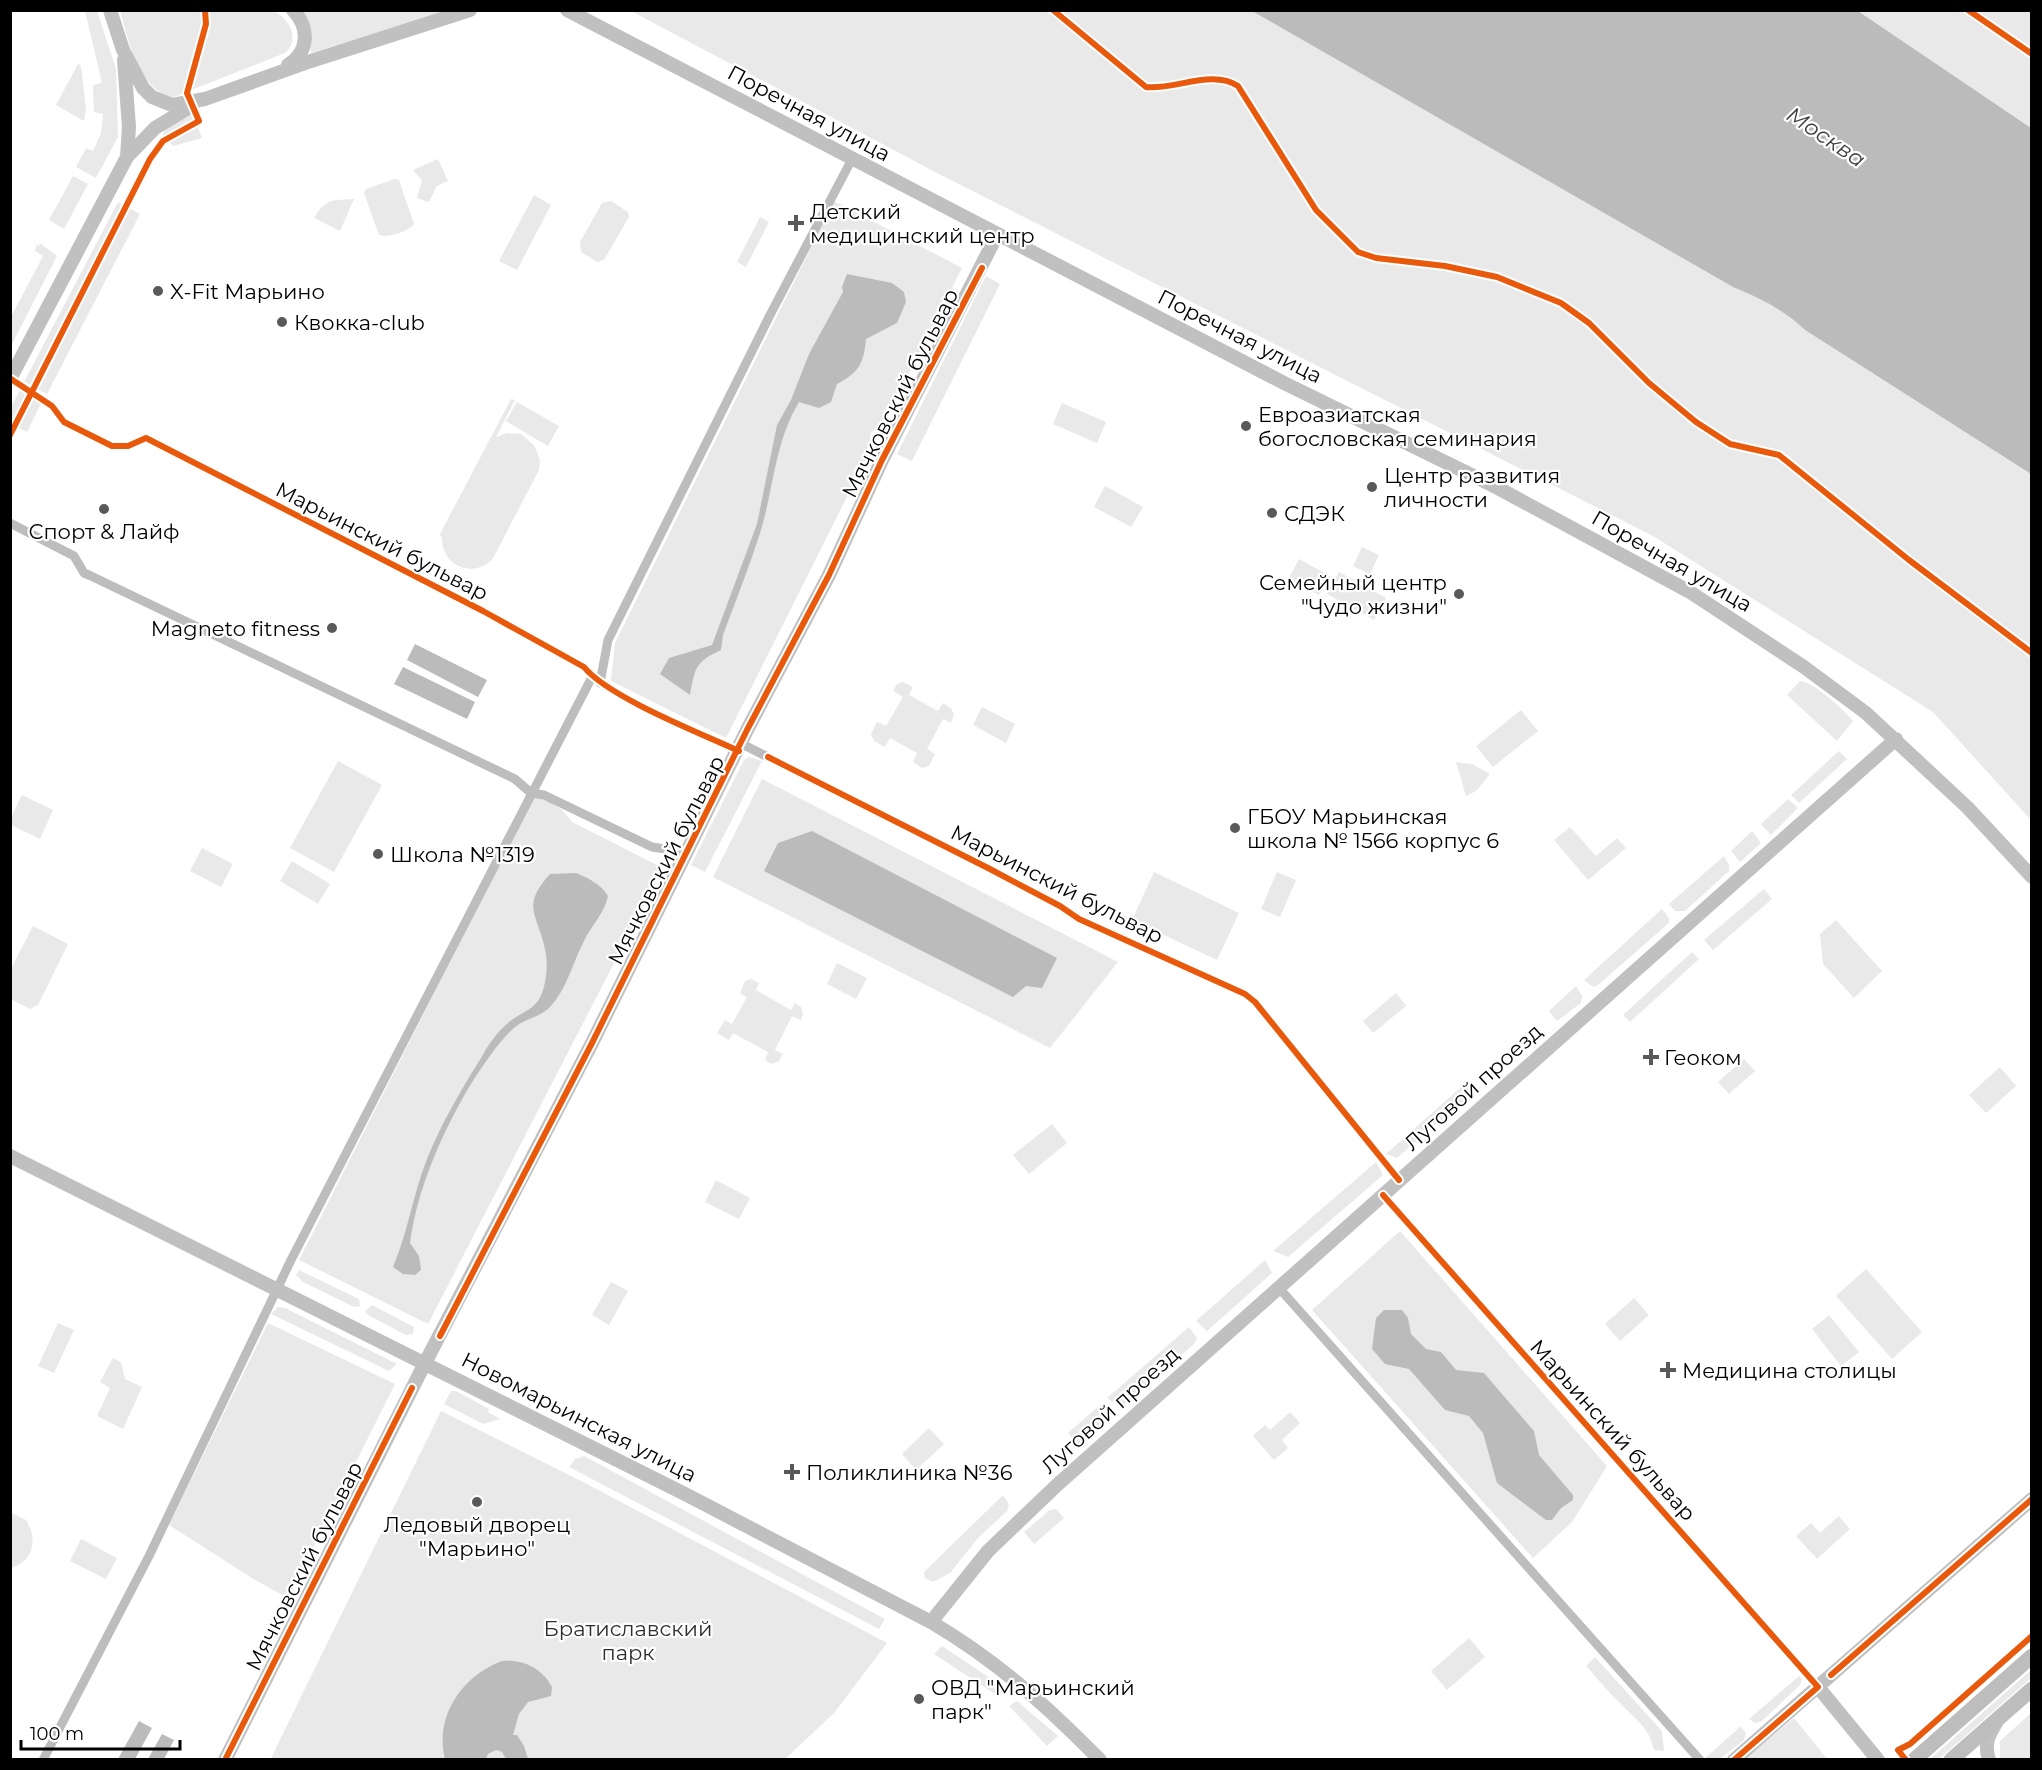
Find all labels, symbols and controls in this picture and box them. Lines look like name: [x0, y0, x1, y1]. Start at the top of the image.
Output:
street label: Поречная улица: [723, 60, 895, 166]
water label: Москва: [1781, 101, 1871, 173]
place label: Детский медицинский центр: [810, 199, 1035, 248]
marker: Детский медицинский центр: [787, 214, 805, 232]
place label: X-Fit Марьино: [170, 279, 325, 304]
marker: X-Fit Марьино: [151, 284, 165, 298]
street label: Мячковский бульвар: [836, 284, 964, 502]
street label: Поречная улица: [1154, 284, 1326, 388]
place label: Квокка-club: [294, 310, 425, 335]
marker: Квокка-club: [275, 315, 289, 329]
place label: Евроазиатская богословская семинария: [1258, 402, 1537, 451]
marker: Евроазиатская богословская семинария: [1239, 419, 1253, 433]
place label: Центр развития личности: [1384, 463, 1560, 512]
street label: Марьинский бульвар: [272, 477, 492, 605]
marker: Центр развития личности: [1365, 480, 1379, 494]
place label: СДЭК: [1284, 501, 1345, 526]
marker: Спорт & Лайф: [97, 502, 111, 516]
street label: Поречная улица: [1587, 505, 1757, 617]
marker: СДЭК: [1265, 506, 1279, 520]
place label: Спорт & Лайф: [28, 519, 180, 544]
place label: Семейный центр "Чудо жизни": [1259, 570, 1447, 619]
marker: Семейный центр "Чудо жизни": [1452, 587, 1466, 601]
place label: Magneto fitness: [151, 616, 320, 641]
marker: Magneto fitness: [325, 621, 339, 635]
street label: Мячковский бульвар: [602, 751, 730, 969]
place label: ГБОУ Марьинская школа № 1566 корпус 6: [1247, 804, 1499, 853]
street label: Марьинский бульвар: [947, 820, 1167, 948]
marker: ГБОУ Марьинская школа № 1566 корпус 6: [1228, 821, 1242, 835]
place label: Школа №1319: [390, 842, 535, 867]
marker: Школа №1319: [371, 847, 385, 861]
street label: Луговой проезд: [1399, 1019, 1547, 1155]
place label: Геоком: [1664, 1045, 1742, 1070]
marker: Геоком: [1642, 1048, 1660, 1066]
street label: Марьинский бульвар: [1525, 1334, 1701, 1526]
street label: Луговой проезд: [1036, 1342, 1184, 1478]
street label: Новомарьинская улица: [457, 1347, 701, 1487]
place label: Медицина столицы: [1682, 1358, 1897, 1383]
marker: Медицина столицы: [1659, 1361, 1677, 1379]
street label: Мячковский бульвар: [240, 1457, 368, 1675]
place label: Поликлиника №36: [806, 1460, 1013, 1485]
marker: Поликлиника №36: [783, 1463, 801, 1481]
marker: Ледовый дворец "Марьино": [470, 1495, 484, 1509]
place label: Ледовый дворец "Марьино": [383, 1512, 571, 1561]
park label: Братиславский парк: [544, 1616, 712, 1665]
place label: ОВД "Марьинский парк": [931, 1675, 1135, 1724]
marker: ОВД "Марьинский парк": [912, 1692, 926, 1706]
scale bar: [21, 1713, 180, 1751]
text: 100 m: [30, 1723, 84, 1745]

